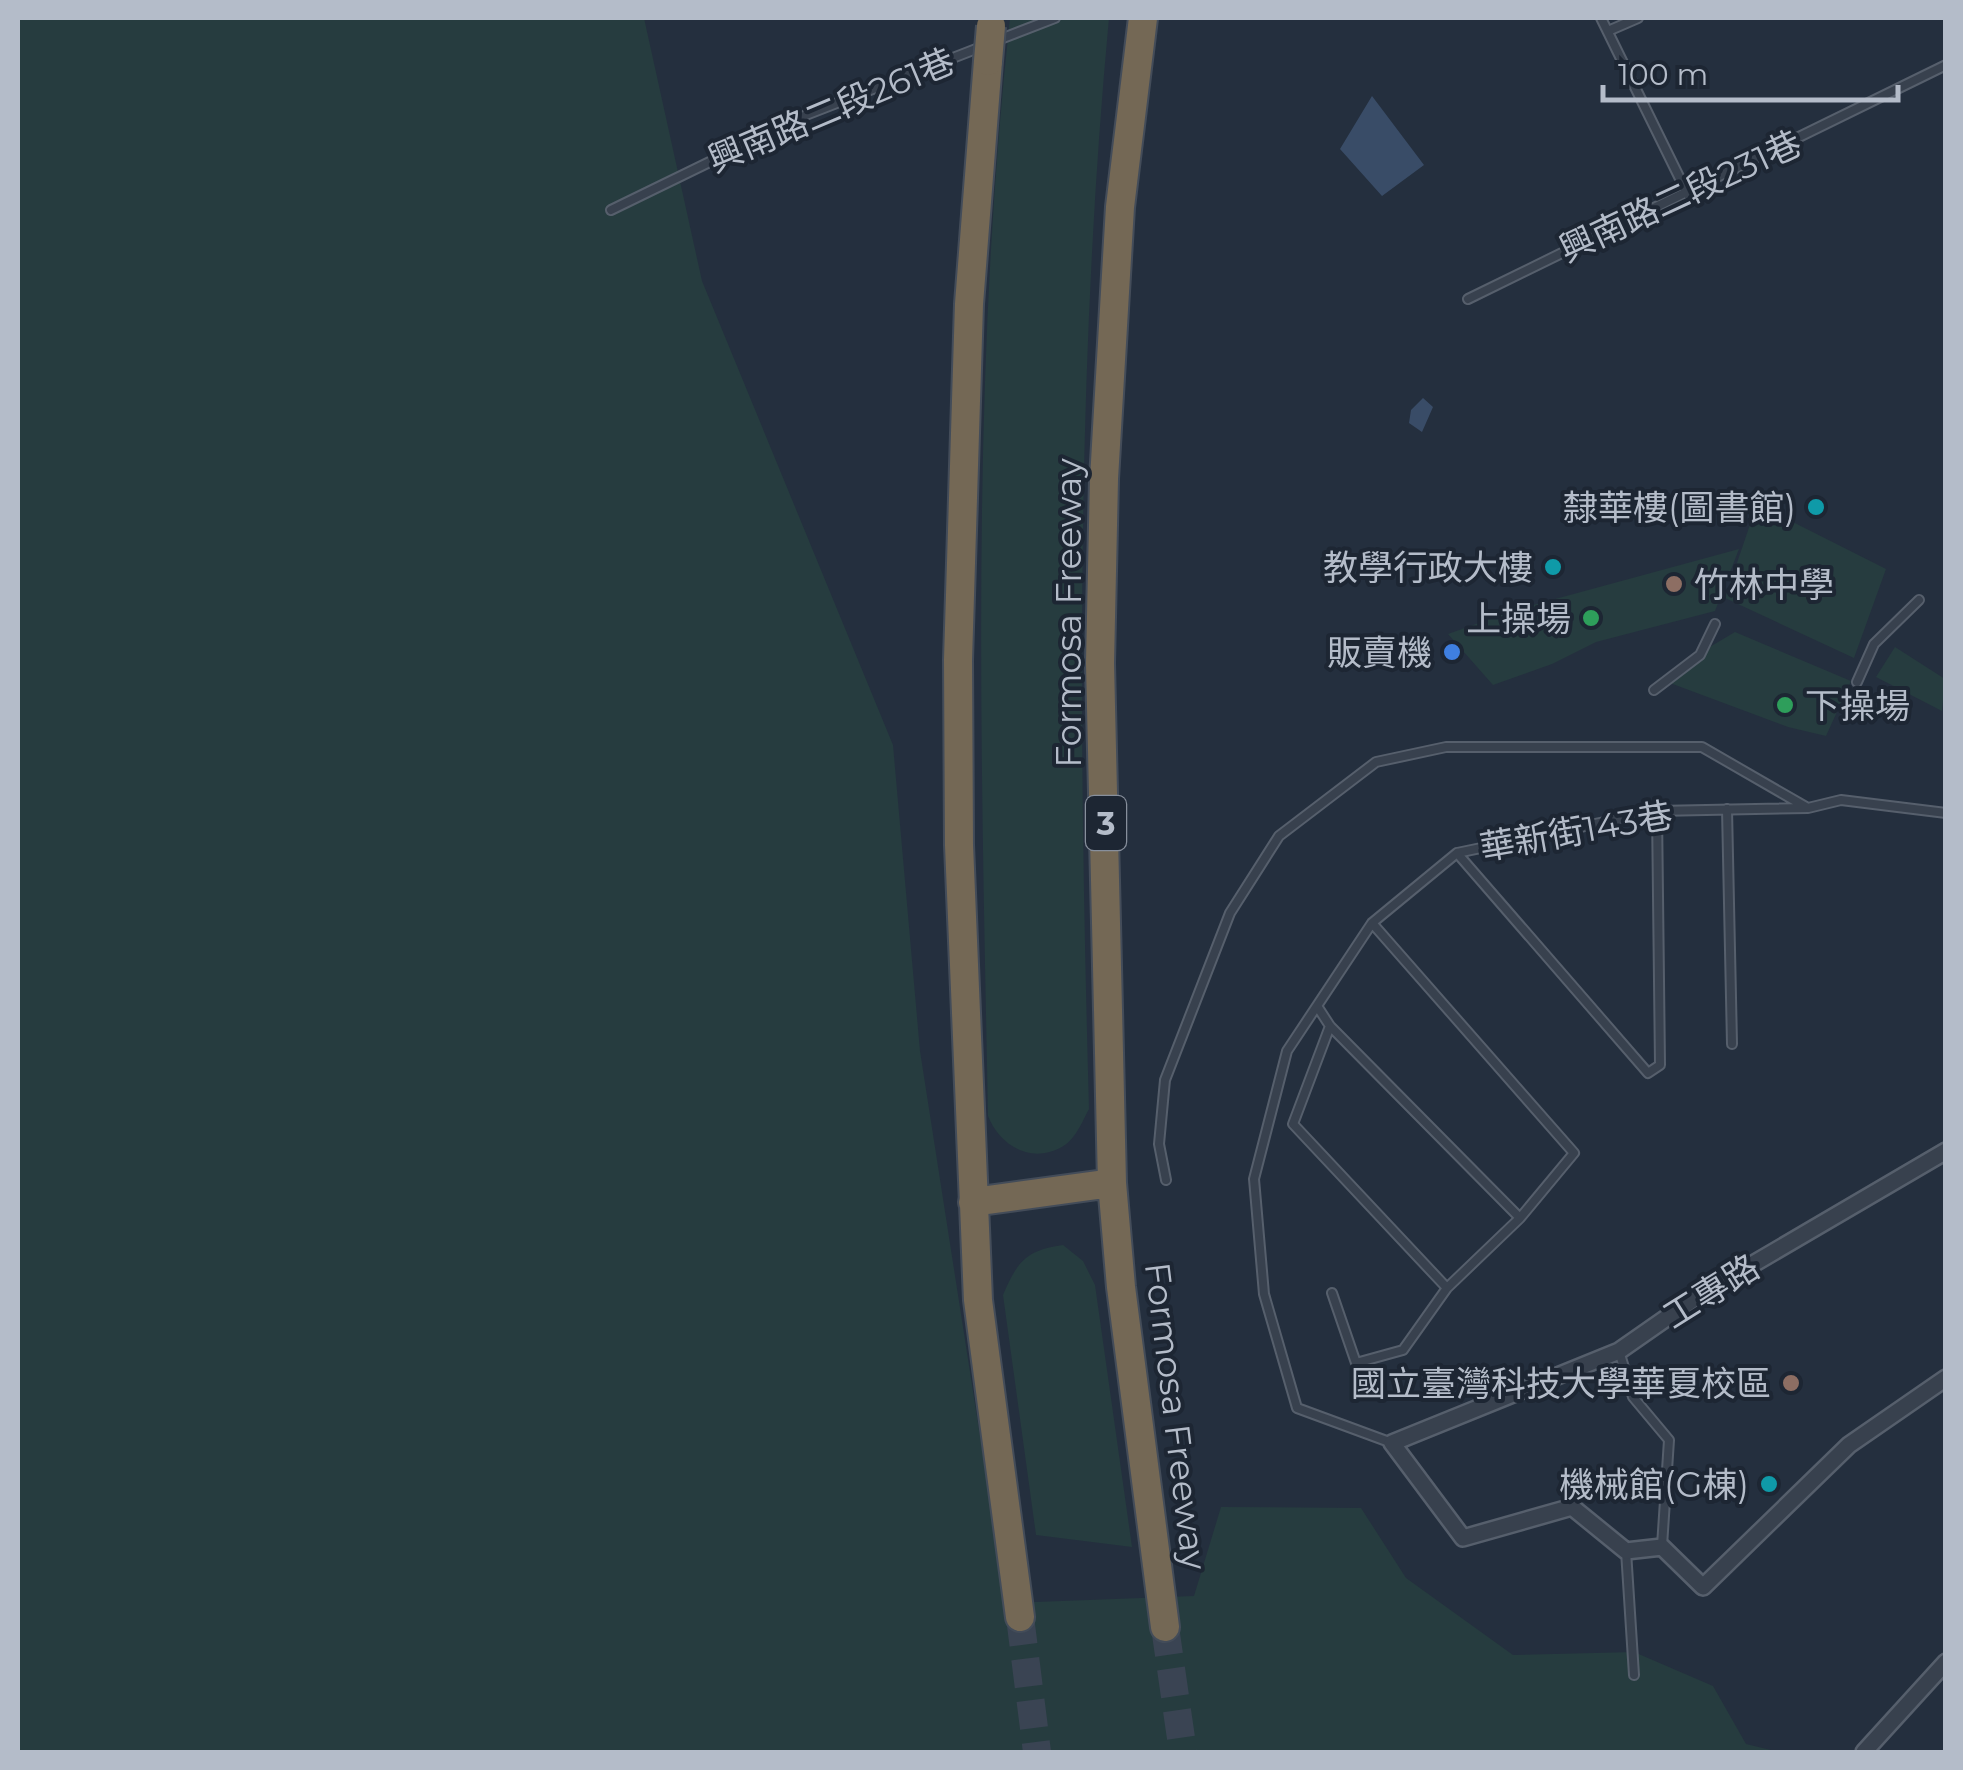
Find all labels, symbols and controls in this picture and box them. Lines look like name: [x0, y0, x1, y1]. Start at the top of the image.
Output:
street label: 興南路二段261巷: [701, 39, 961, 181]
scale bar: [1603, 40, 1898, 102]
text: 100 m: [1618, 56, 1708, 93]
street label: 興南路二段231巷: [1552, 121, 1808, 271]
street label: Formosa Freeway: [1047, 458, 1090, 768]
place label: 隸華樓(圖書館): [1563, 486, 1796, 529]
marker: 隸華樓(圖書館): [1805, 496, 1827, 518]
place label: 教學行政大樓: [1323, 546, 1533, 589]
marker: 教學行政大樓: [1542, 556, 1564, 578]
place label: 竹林中學: [1694, 563, 1834, 606]
marker: 竹林中學: [1663, 573, 1685, 595]
place label: 上操場: [1466, 597, 1571, 640]
marker: 上操場: [1580, 607, 1602, 629]
place label: 販賣機: [1327, 631, 1432, 674]
marker: 販賣機: [1441, 641, 1463, 663]
place label: 下操場: [1805, 684, 1910, 727]
marker: 下操場: [1774, 694, 1796, 716]
street label: 華新街143巷: [1476, 793, 1676, 869]
road number: 3: [1086, 796, 1126, 850]
street label: 工專路: [1655, 1245, 1767, 1337]
street label: Formosa Freeway: [1136, 1260, 1216, 1572]
place label: 國立臺灣科技大學華夏校區: [1351, 1362, 1771, 1405]
marker: 國立臺灣科技大學華夏校區: [1780, 1372, 1802, 1394]
place label: 機械館(G棟): [1559, 1463, 1749, 1506]
marker: 機械館(G棟): [1758, 1473, 1780, 1495]

